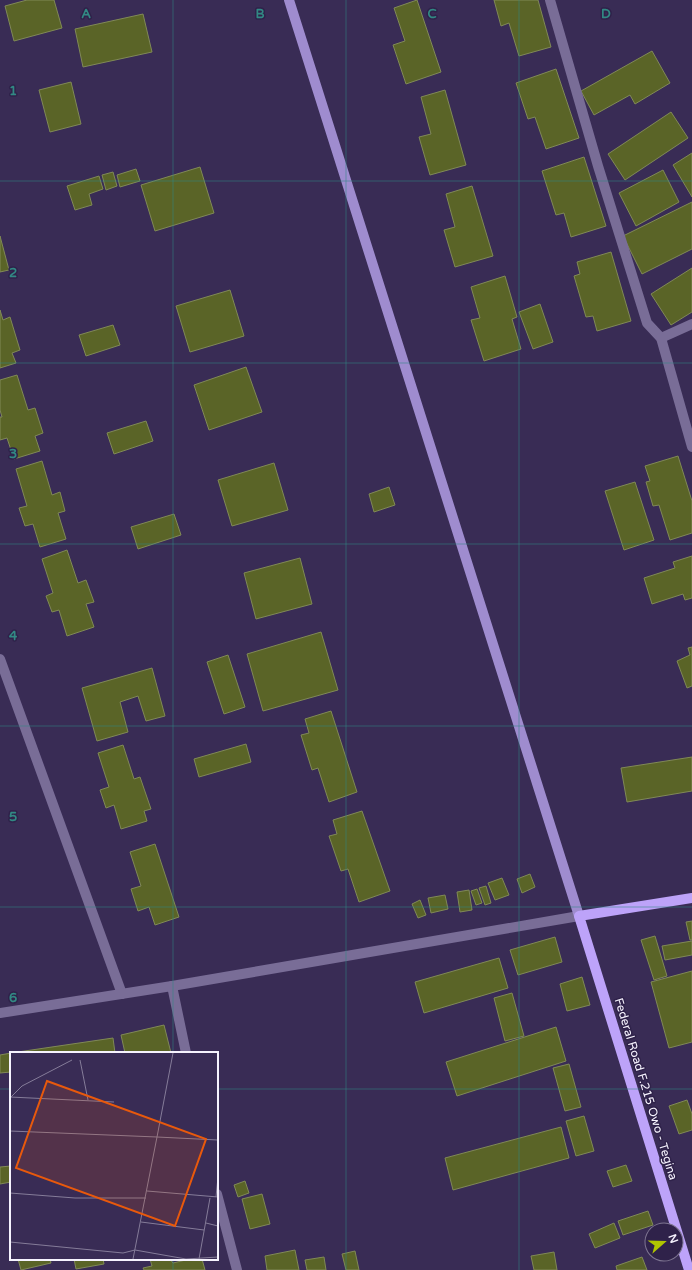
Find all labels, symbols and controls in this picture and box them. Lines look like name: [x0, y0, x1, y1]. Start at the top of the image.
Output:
text: A: [81, 6, 91, 22]
text: B: [255, 6, 265, 22]
text: C: [427, 6, 437, 22]
text: D: [601, 6, 611, 22]
text: 1: [9, 83, 17, 99]
text: 2: [9, 265, 17, 281]
text: 3: [9, 446, 17, 462]
text: 4: [9, 628, 18, 644]
text: 5: [9, 809, 17, 825]
text: 6: [9, 990, 17, 1006]
street label: Federal Road F.215 Owo - Tegina: [612, 996, 680, 1182]
inset map: [10, 1052, 218, 1260]
north arrow: [644, 1222, 684, 1262]
text: N: [665, 1232, 681, 1245]

